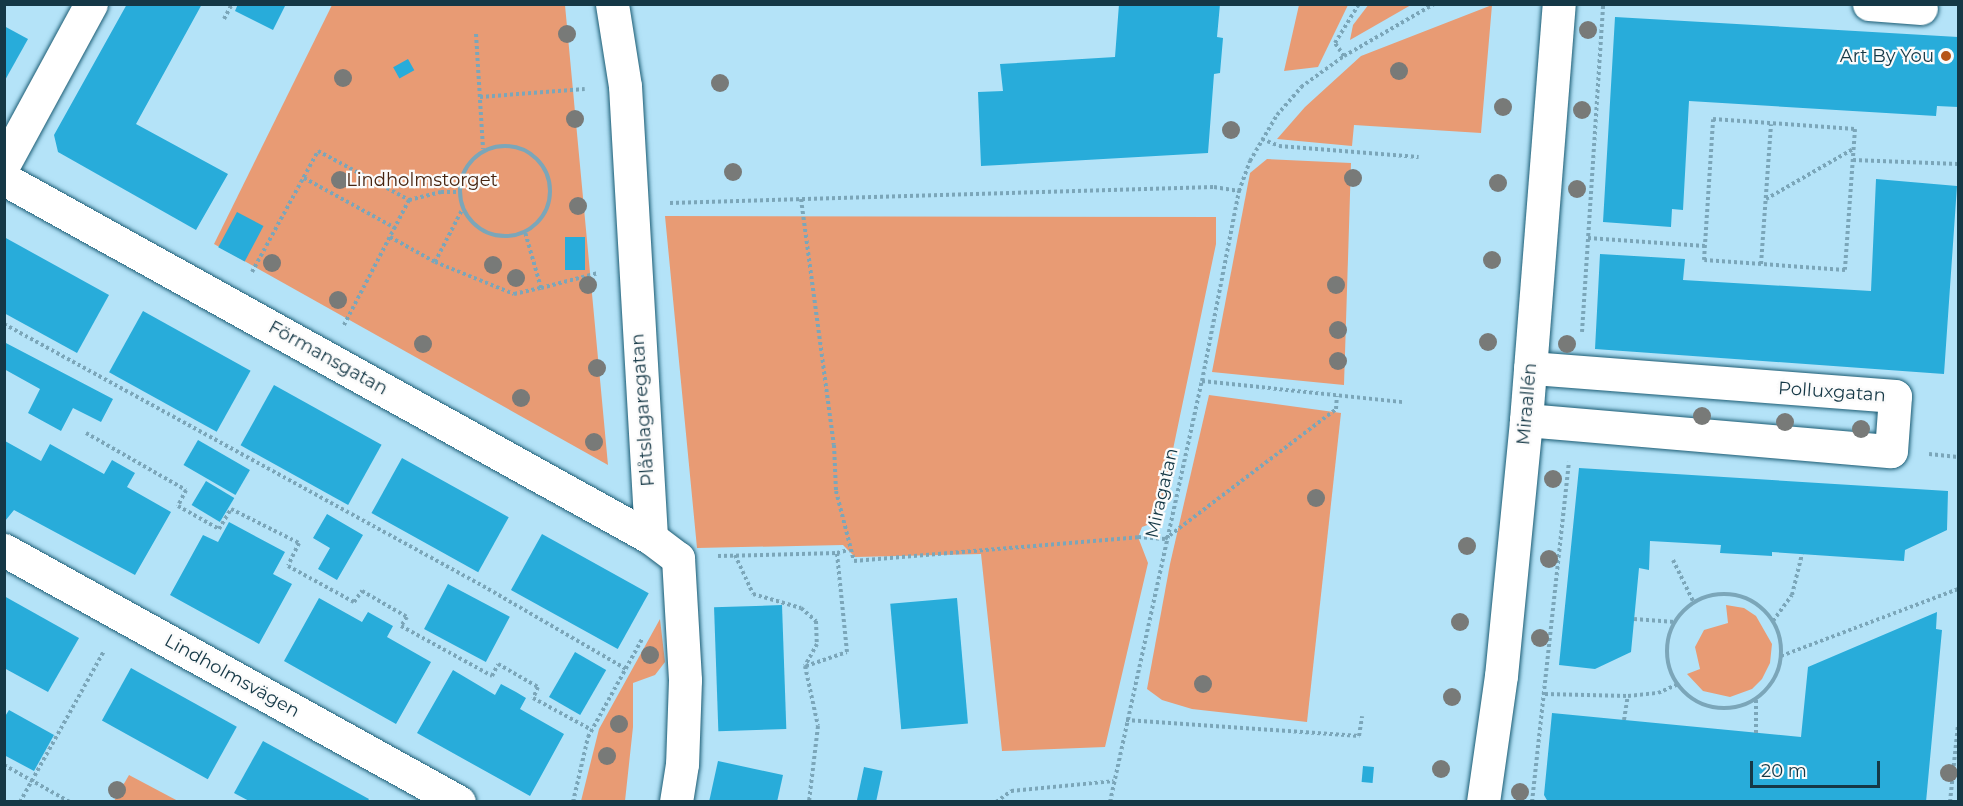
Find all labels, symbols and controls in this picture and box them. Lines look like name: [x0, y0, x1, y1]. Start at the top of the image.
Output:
place label: Art By You: [1840, 45, 1934, 67]
marker: Art By You: [1939, 49, 1953, 63]
park label: Lindholmstorget: [346, 169, 498, 191]
street label: Förmansgatan: [265, 316, 391, 400]
street label: Plåtslagaregatan: [627, 333, 659, 487]
street label: Miraallén: [1513, 362, 1541, 446]
street label: Polluxgatan: [1778, 377, 1886, 407]
street label: Miragatan: [1141, 446, 1183, 540]
street label: Lindholmsvägen: [161, 630, 303, 722]
scale bar: [1753, 749, 1884, 787]
text: 20 m: [1761, 760, 1807, 782]

